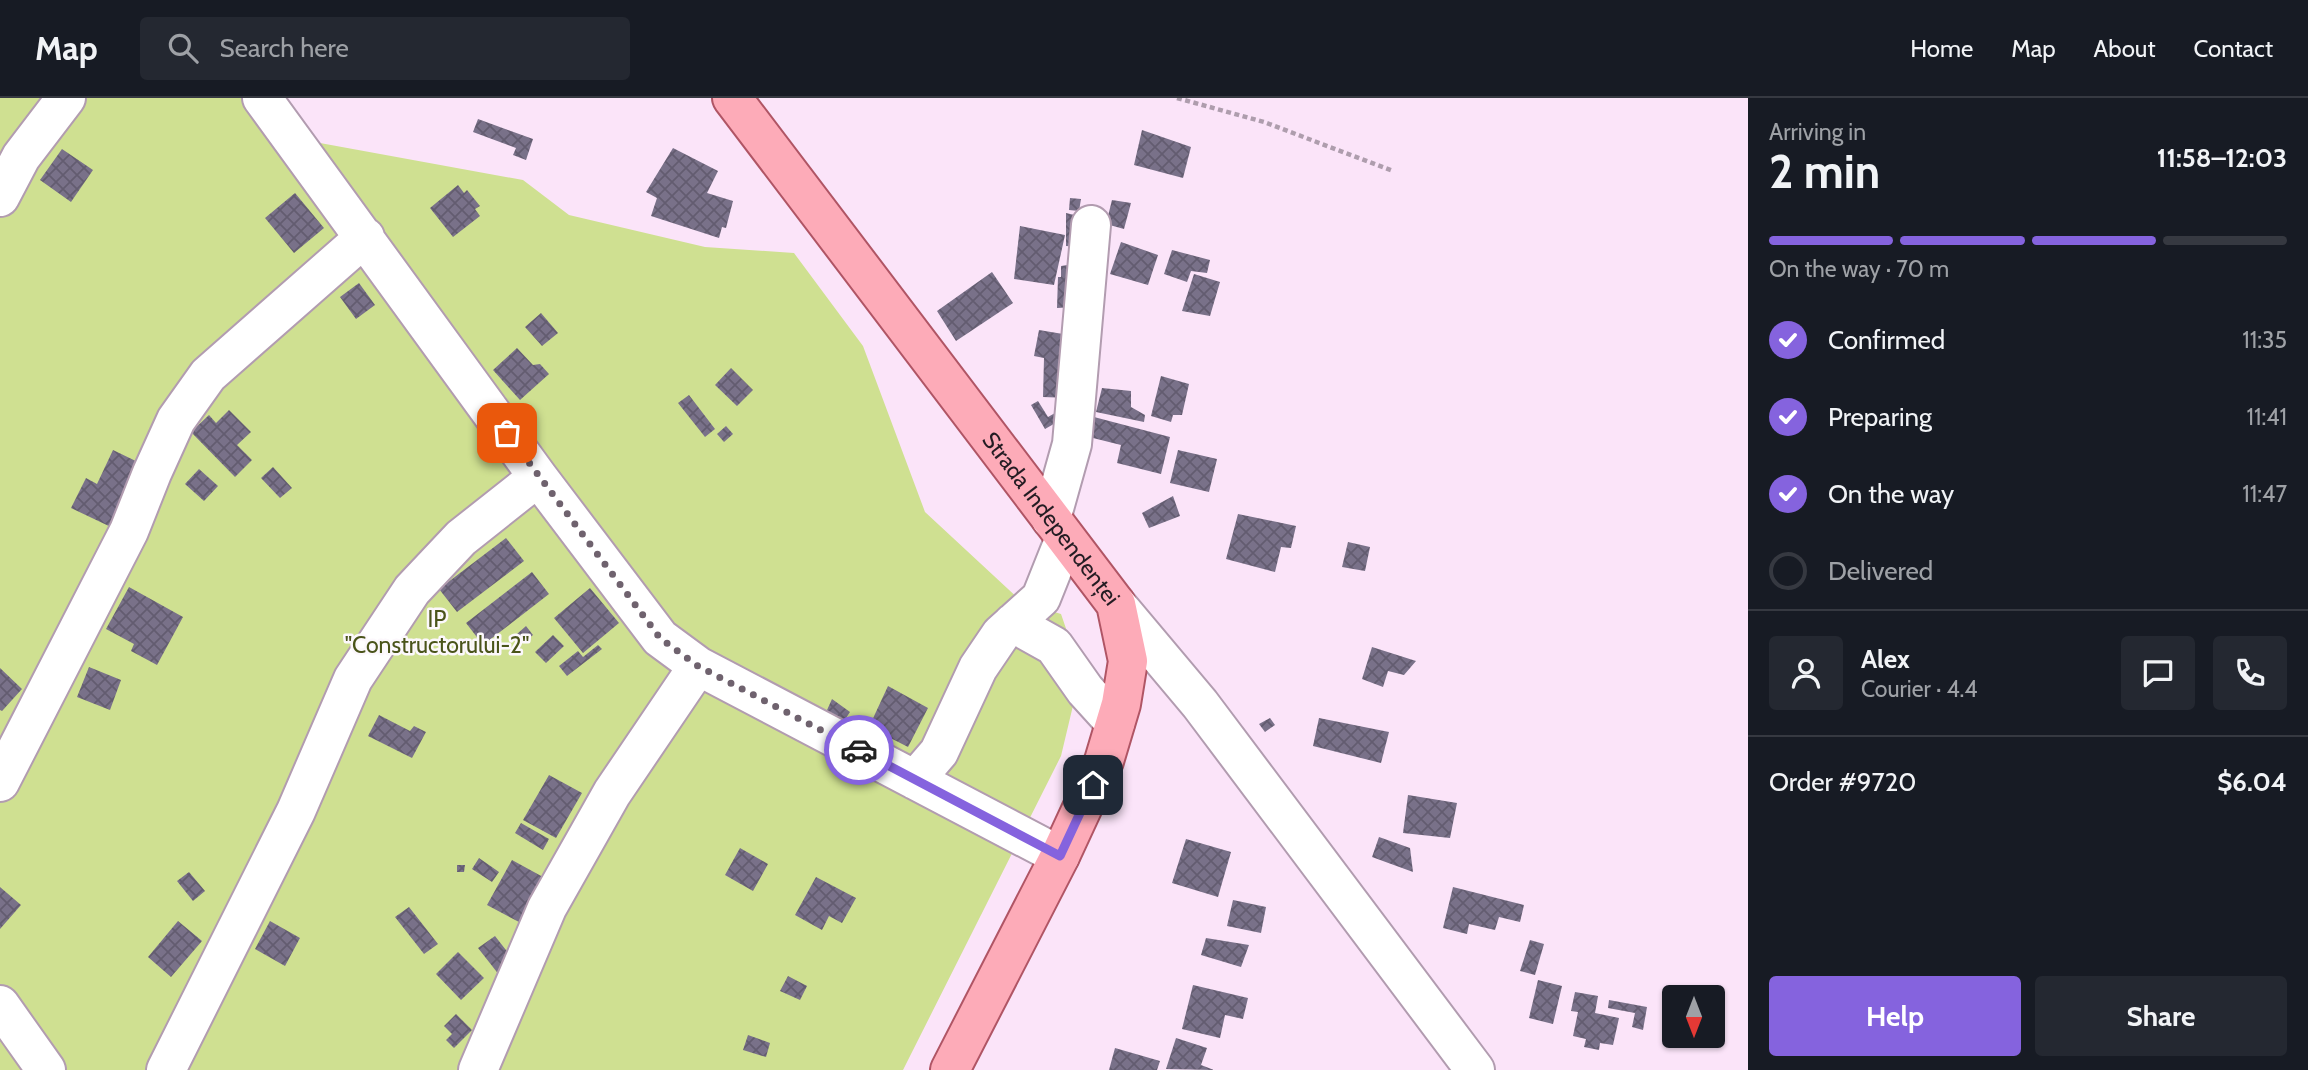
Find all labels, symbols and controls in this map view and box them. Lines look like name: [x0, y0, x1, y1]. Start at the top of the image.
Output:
search box: [140, 17, 630, 80]
text: Map: [35, 28, 98, 68]
icon: search: [164, 29, 202, 67]
text: Search here: [220, 32, 349, 64]
text: Home: [1910, 34, 1973, 63]
text: Map: [2011, 34, 2056, 63]
text: About: [2094, 34, 2156, 63]
text: Contact: [2194, 34, 2273, 63]
text: Arriving in: [1769, 118, 1866, 146]
text: 11:58–12:03: [2157, 142, 2287, 174]
text: 2 min: [1769, 144, 1880, 200]
text: On the way · 70 m: [1769, 255, 1949, 283]
icon: check: [1769, 321, 1807, 359]
text: Confirmed: [1828, 324, 1945, 356]
text: 11:35: [2242, 326, 2287, 354]
icon: check: [1769, 398, 1807, 436]
text: Preparing: [1828, 401, 1932, 433]
pin: [477, 403, 537, 463]
text: 11:41: [2246, 403, 2287, 431]
icon: bag: [488, 414, 526, 452]
street label: Strada Independenței: [976, 426, 1126, 611]
icon: check: [1769, 475, 1807, 513]
text: On the way: [1828, 478, 1954, 510]
text: 11:47: [2242, 480, 2287, 508]
text: Delivered: [1828, 555, 1933, 587]
park label: IP "Constructorului-2": [345, 605, 529, 659]
button: person: [1769, 636, 1843, 710]
button: chat: [2121, 636, 2195, 710]
button: phone: [2213, 636, 2287, 710]
text: Alex: [1861, 643, 1910, 675]
text: Courier · 4.4: [1861, 675, 1978, 703]
courier: [824, 715, 894, 785]
icon: car: [840, 731, 878, 769]
pin: [1063, 755, 1123, 815]
icon: home: [1074, 766, 1112, 804]
text: Order #9720: [1769, 766, 1916, 798]
text: $6.04: [2217, 766, 2287, 798]
button: Help: [1769, 976, 2021, 1056]
button: Share: [2035, 976, 2287, 1056]
north arrow: [1662, 985, 1726, 1048]
map controls: [1662, 985, 1725, 1048]

